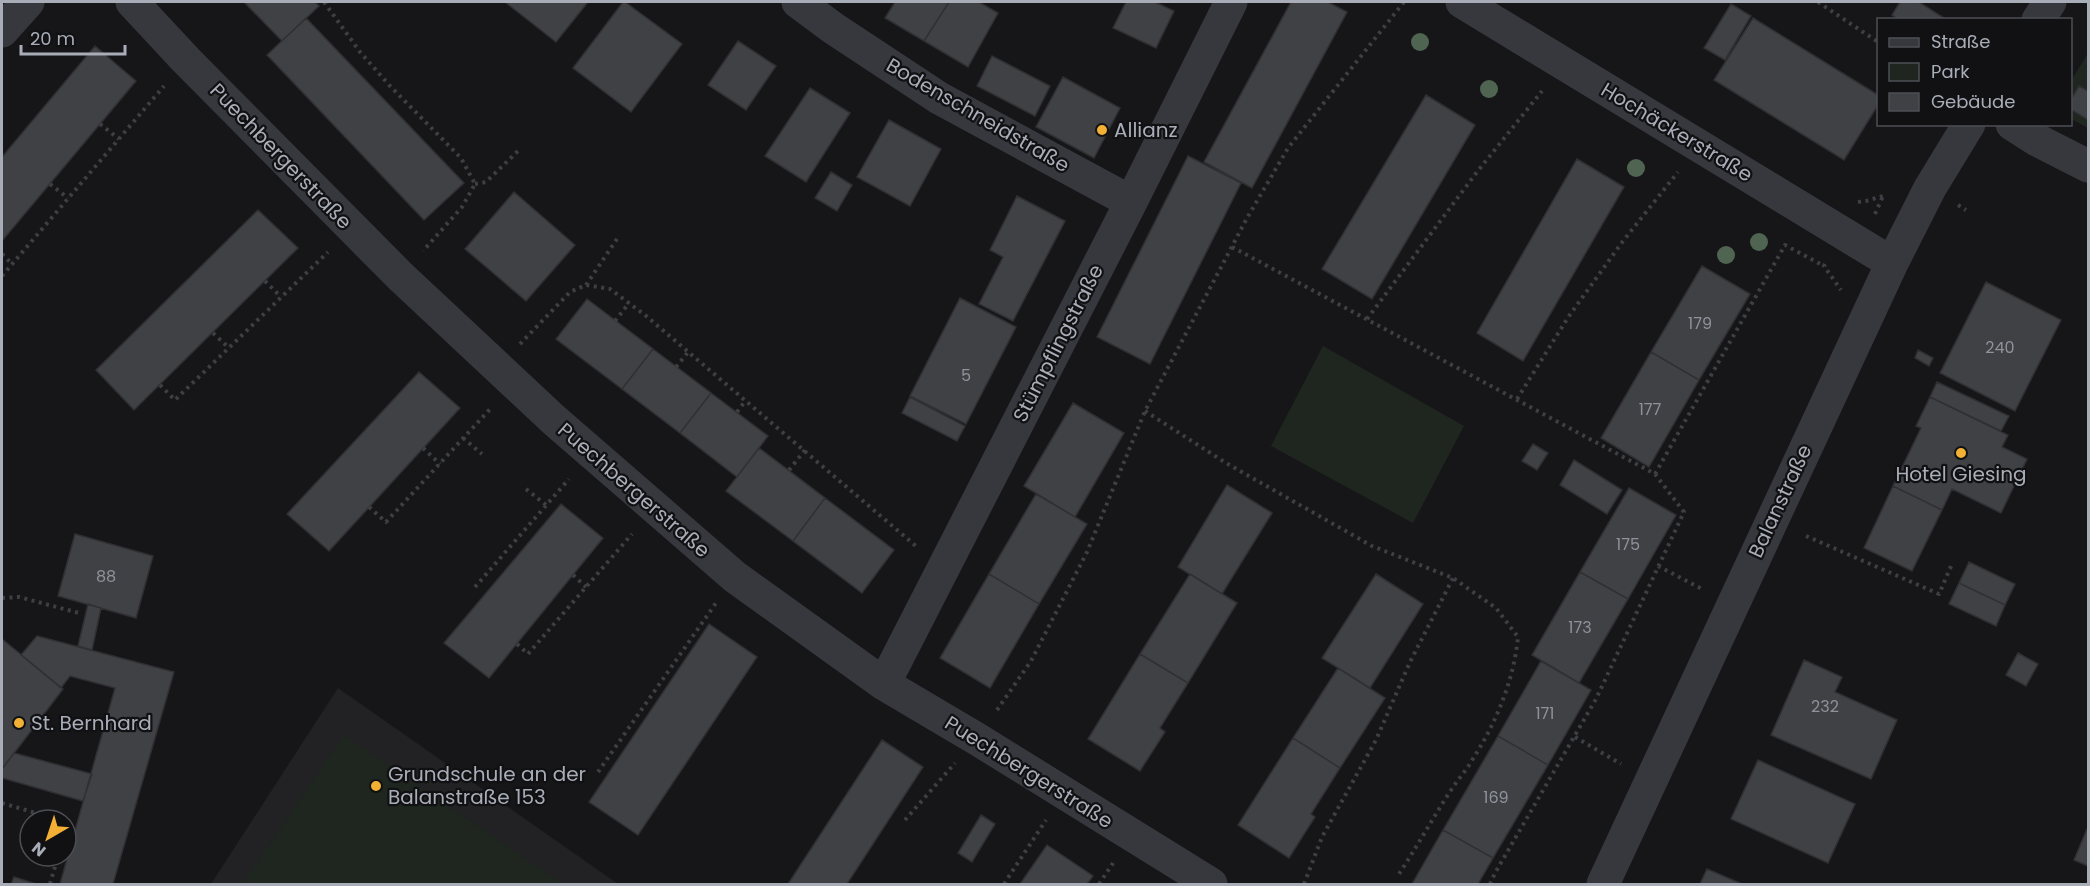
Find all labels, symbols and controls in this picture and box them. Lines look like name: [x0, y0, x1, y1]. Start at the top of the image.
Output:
scale bar: [21, 18, 124, 56]
legend: [1877, 18, 2072, 126]
text: 20 m: [30, 26, 75, 51]
text: Straße: [1931, 29, 1990, 54]
street label: Bodenschneidstraße: [881, 51, 1075, 179]
text: Park: [1931, 59, 1970, 84]
street label: Hochäckerstraße: [1596, 76, 1758, 188]
street label: Puechbergerstraße: [204, 77, 358, 235]
text: Gebäude: [1931, 89, 2015, 114]
place label: Allianz: [1114, 116, 1178, 144]
marker: Allianz: [1095, 123, 1109, 137]
street label: Stümpflingstraße: [1006, 259, 1110, 427]
house number: 179: [1688, 312, 1712, 335]
house number: 240: [1985, 336, 2015, 359]
house number: 5: [961, 364, 971, 387]
house number: 177: [1639, 398, 1662, 421]
street label: Puechbergerstraße: [552, 416, 716, 564]
street label: Balanstraße: [1742, 440, 1818, 562]
marker: Hotel Giesing: [1954, 446, 1968, 460]
place label: Hotel Giesing: [1895, 460, 2027, 488]
house number: 175: [1616, 533, 1640, 556]
house number: 88: [96, 565, 116, 588]
house number: 173: [1568, 616, 1592, 639]
house number: 232: [1811, 695, 1839, 718]
house number: 171: [1536, 702, 1554, 725]
place label: St. Bernhard: [31, 709, 152, 737]
street label: Puechbergerstraße: [940, 709, 1118, 835]
marker: St. Bernhard: [12, 716, 26, 730]
place label: Grundschule an der Balanstraße 153: [388, 760, 586, 811]
marker: Grundschule an der Balanstraße 153: [369, 779, 383, 793]
house number: 169: [1483, 786, 1509, 809]
north arrow: [18, 808, 78, 868]
text: N: [27, 837, 51, 862]

